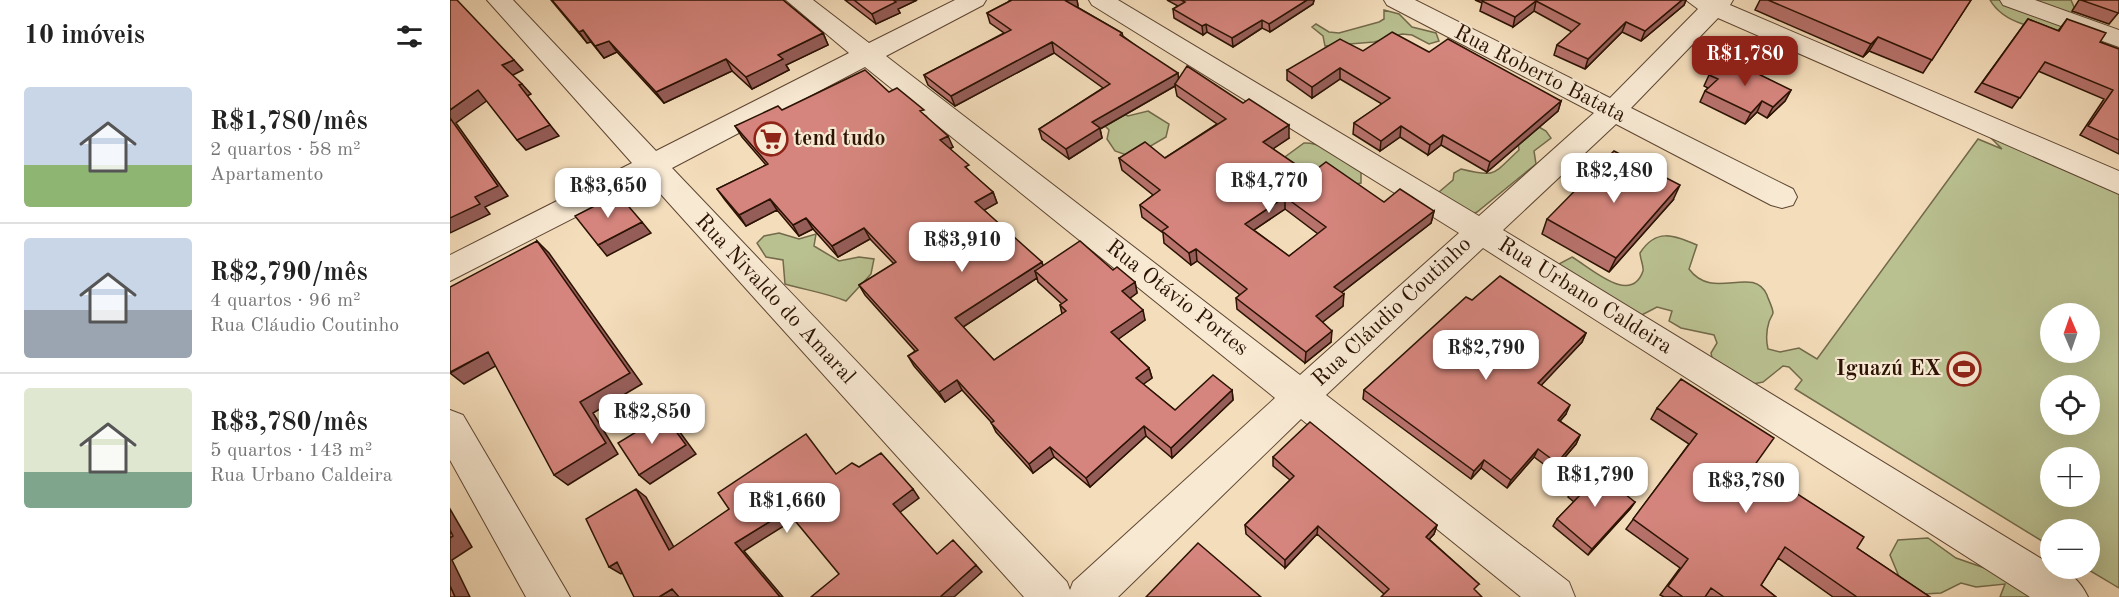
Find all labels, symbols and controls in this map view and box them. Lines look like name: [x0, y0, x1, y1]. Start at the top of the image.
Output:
icon: filters: [393, 20, 426, 53]
street label: Rua Roberto Batata: [1451, 21, 1630, 127]
text: 10 imóveis: [24, 23, 145, 49]
pin: R$1,780: [1690, 36, 1800, 87]
text: R$1,780: [1706, 45, 1784, 65]
text: R$1,780/mês: [210, 109, 368, 135]
icon: home: [72, 111, 144, 183]
supermarket icon: tend tudo: [753, 121, 789, 157]
place label: tend tudo: [794, 128, 886, 150]
text: 2 quartos · 58 m²: [210, 140, 361, 160]
pin: R$2,480: [1559, 153, 1669, 204]
text: R$2,480: [1575, 162, 1653, 182]
pin: R$4,770: [1214, 163, 1324, 214]
text: Apartamento: [210, 165, 323, 185]
pin: R$3,650: [553, 168, 663, 219]
text: R$4,770: [1230, 172, 1308, 192]
text: R$3,650: [569, 177, 647, 197]
street label: Rua Nivaldo do Amaral: [691, 210, 859, 388]
pin: R$3,910: [907, 222, 1017, 273]
text: R$3,910: [923, 231, 1001, 251]
street label: Rua Cláudio Coutinho: [1308, 233, 1476, 391]
street label: Rua Urbano Caldeira: [1494, 233, 1676, 359]
street label: Rua Otávio Portes: [1102, 236, 1252, 360]
text: R$2,790/mês: [210, 260, 368, 286]
icon: home: [72, 262, 144, 334]
text: 4 quartos · 96 m²: [210, 291, 361, 311]
north arrow: [2040, 303, 2100, 363]
map controls: [2040, 303, 2100, 579]
text: Rua Cláudio Coutinho: [210, 316, 399, 336]
pin: R$2,790: [1431, 330, 1541, 381]
text: R$2,790: [1447, 339, 1525, 359]
sports icon: Iguazú EX: [1946, 351, 1982, 387]
place label: Iguazú EX: [1836, 358, 1941, 380]
button: locate: [2040, 375, 2100, 435]
pin: R$2,850: [597, 394, 707, 445]
text: R$2,850: [613, 403, 691, 423]
text: R$3,780/mês: [210, 410, 368, 436]
icon: home: [72, 412, 144, 484]
text: 5 quartos · 143 m²: [210, 441, 372, 461]
button: +: [2040, 447, 2100, 507]
pin: R$1,790: [1540, 457, 1650, 508]
pin: R$3,780: [1691, 463, 1801, 514]
text: Rua Urbano Caldeira: [210, 466, 393, 486]
text: R$1,790: [1556, 466, 1634, 486]
text: R$3,780: [1707, 472, 1785, 492]
pin: R$1,660: [732, 483, 842, 534]
text: R$1,660: [748, 492, 826, 512]
button: −: [2040, 519, 2100, 579]

